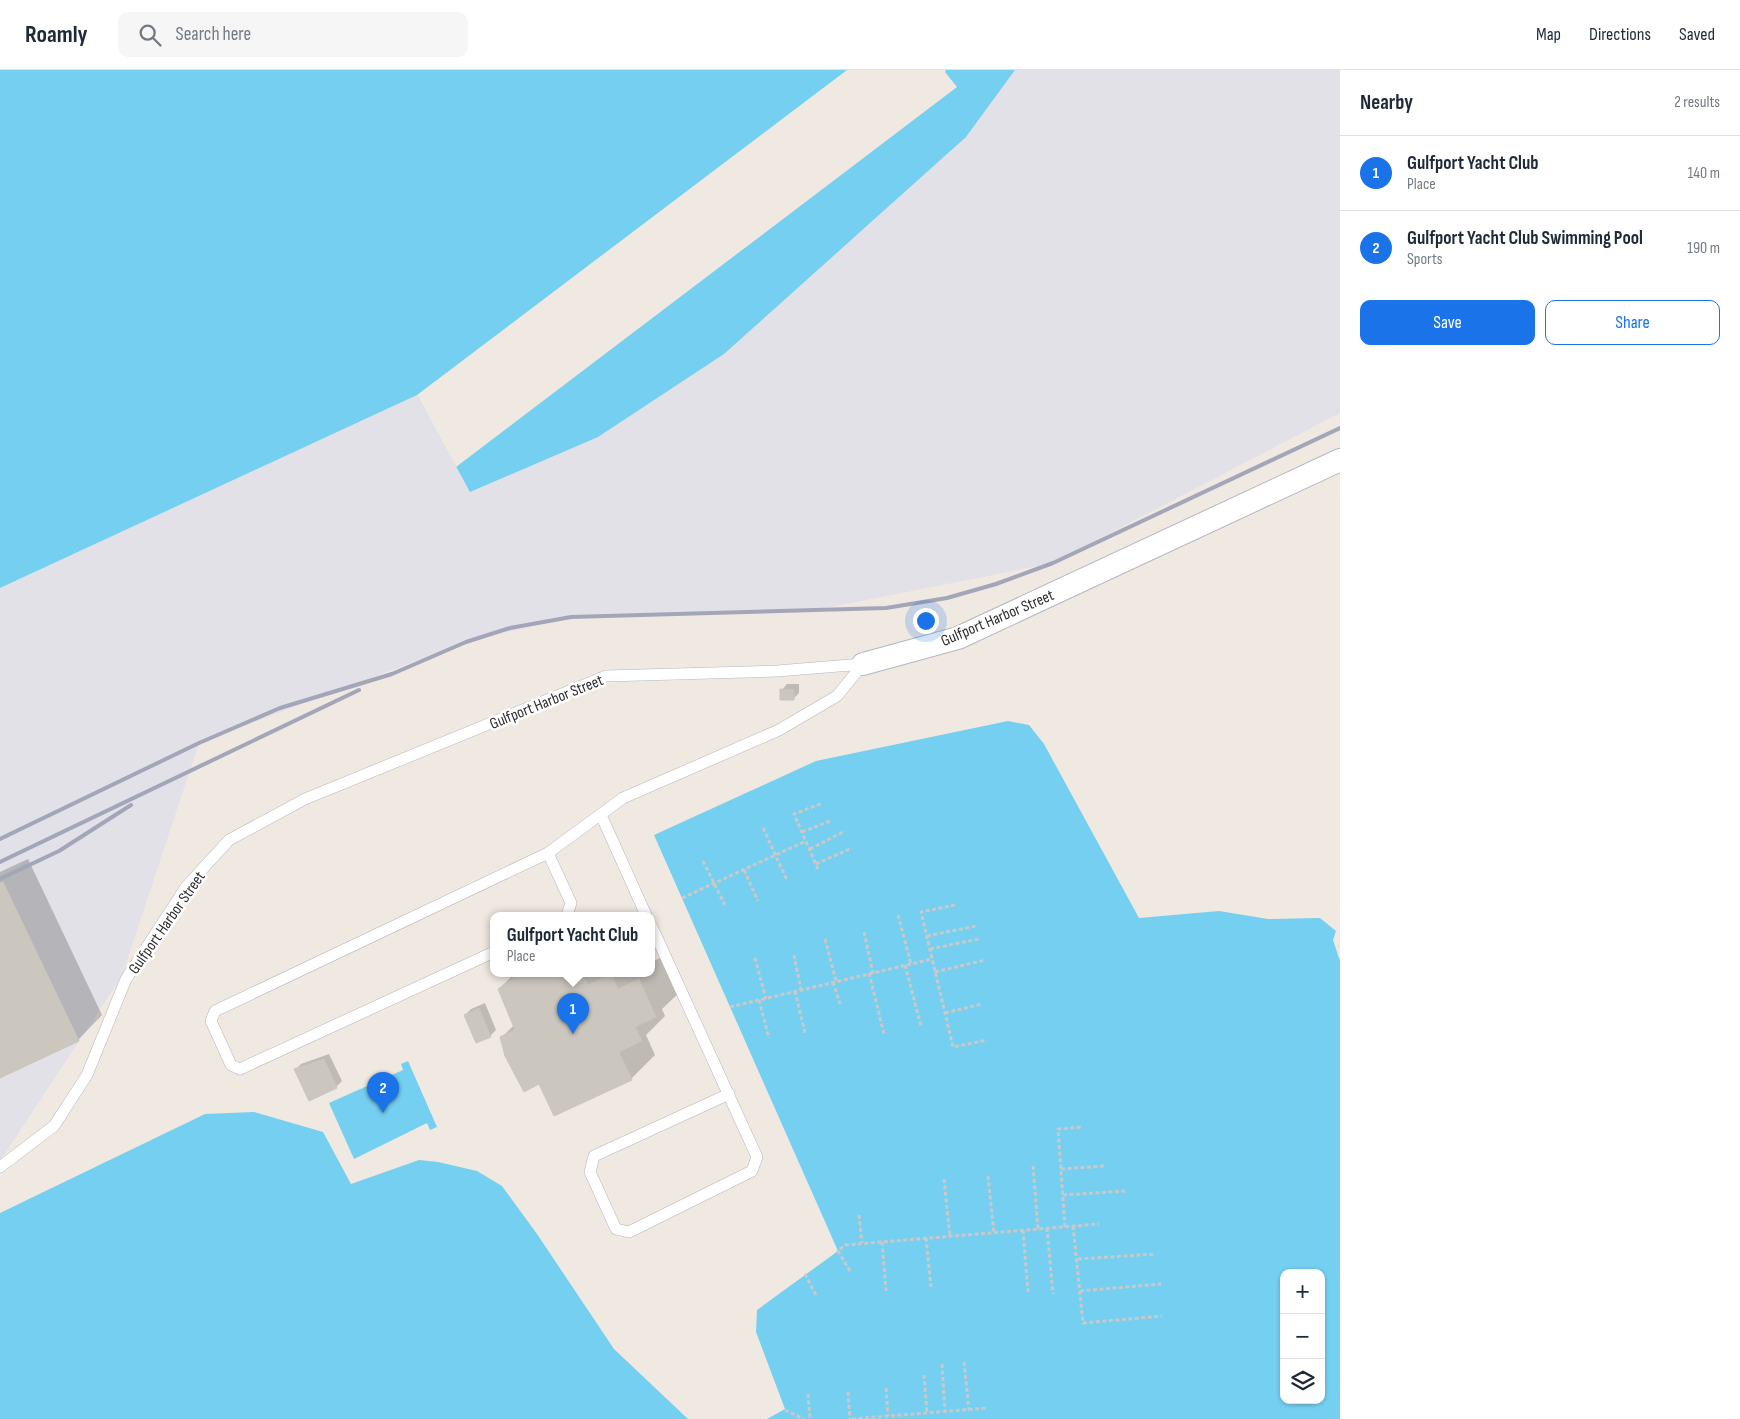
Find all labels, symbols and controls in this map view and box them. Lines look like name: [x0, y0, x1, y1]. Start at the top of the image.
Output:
search box: [118, 12, 468, 57]
text: Roamly: [25, 20, 88, 49]
icon: search: [136, 21, 164, 49]
text: Search here: [176, 23, 251, 46]
text: Map: [1536, 24, 1561, 45]
text: Directions: [1589, 24, 1651, 45]
text: Saved: [1679, 24, 1715, 45]
text: Nearby: [1360, 90, 1413, 115]
text: 2 results: [1674, 93, 1720, 112]
text: Gulfport Yacht Club: [1407, 152, 1539, 175]
text: 1: [1373, 164, 1379, 183]
text: 140 m: [1688, 164, 1720, 183]
text: Place: [1407, 175, 1436, 194]
text: Gulfport Yacht Club Swimming Pool: [1407, 227, 1643, 250]
text: 2: [1372, 239, 1380, 258]
text: 190 m: [1687, 239, 1720, 258]
text: Sports: [1407, 250, 1442, 269]
button: Save: [1360, 300, 1535, 345]
button: Share: [1545, 300, 1720, 345]
street label: Gulfport Harbor Street: [938, 586, 1057, 651]
your location: [913, 608, 939, 634]
street label: Gulfport Harbor Street: [487, 671, 606, 734]
street label: Gulfport Harbor Street: [125, 868, 210, 978]
popup: [490, 912, 655, 977]
text: Gulfport Yacht Club: [507, 924, 638, 947]
text: Place: [507, 947, 535, 966]
pin: 1: [557, 993, 589, 1034]
pin: 2: [367, 1072, 399, 1113]
map controls: [1280, 1269, 1325, 1404]
button: +: [1280, 1269, 1325, 1314]
button: −: [1280, 1314, 1325, 1359]
button: layers: [1280, 1359, 1325, 1404]

